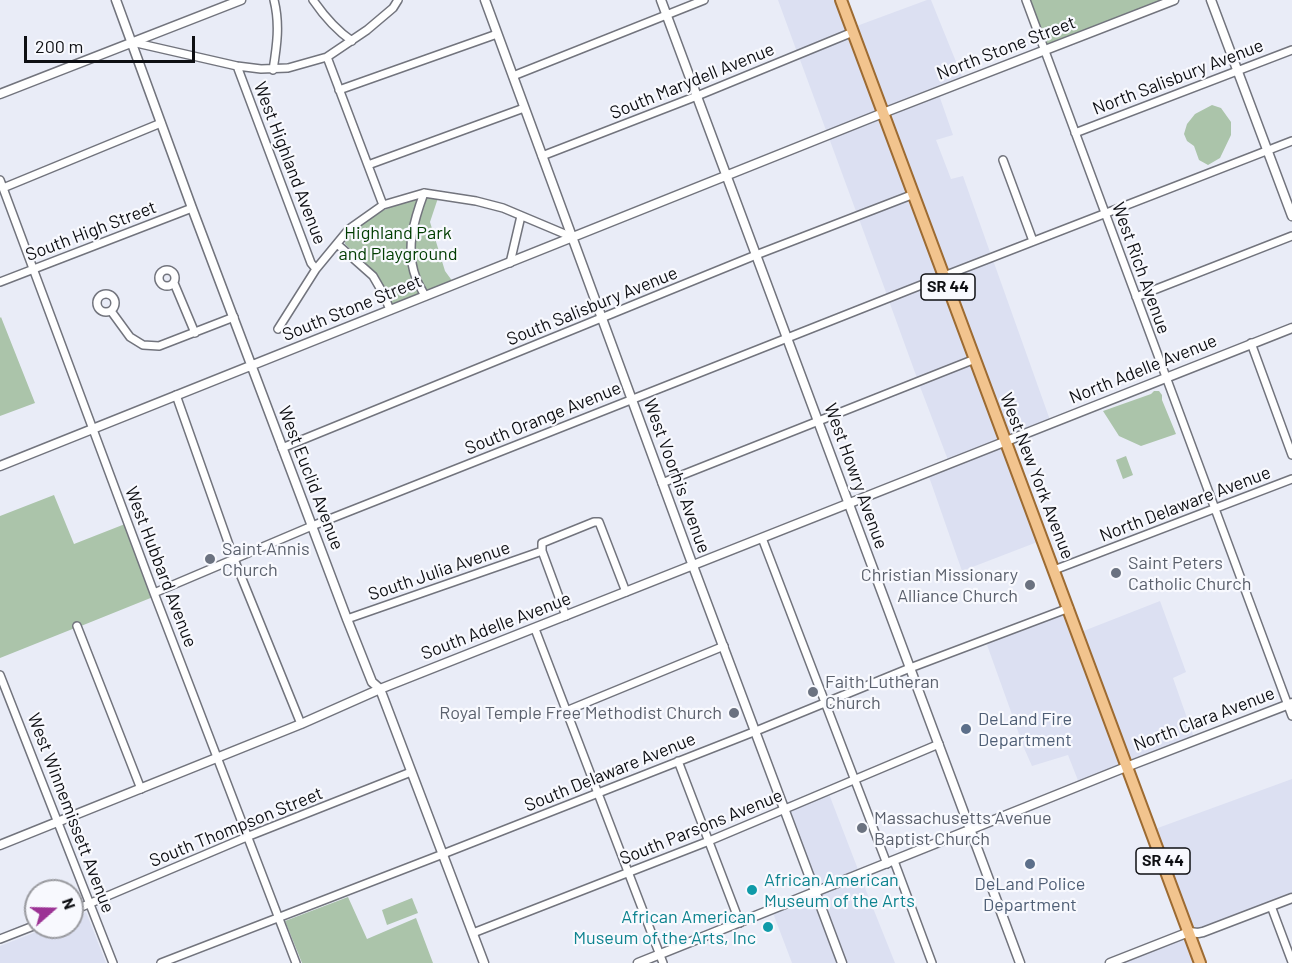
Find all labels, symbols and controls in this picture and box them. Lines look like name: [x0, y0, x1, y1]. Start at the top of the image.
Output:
street label: North Stone Street: [933, 12, 1079, 84]
scale bar: [27, 24, 198, 62]
street label: North Salisbury Avenue: [1089, 34, 1267, 120]
text: 200 m: [35, 35, 83, 57]
street label: South Marydell Avenue: [607, 38, 777, 124]
street label: West Highland Avenue: [249, 79, 331, 247]
street label: South High Street: [23, 196, 159, 266]
street label: West Rich Avenue: [1107, 199, 1175, 337]
park label: Highland Park and Playground: [339, 222, 457, 264]
street label: South Salisbury Avenue: [503, 262, 681, 350]
street label: South Stone Street: [279, 270, 425, 346]
road number: SR 44: [921, 274, 975, 300]
street label: North Adelle Avenue: [1066, 329, 1220, 409]
street label: South Orange Avenue: [462, 377, 624, 459]
street label: West New York Avenue: [995, 390, 1079, 562]
street label: West Voorhis Avenue: [639, 396, 715, 556]
street label: West Howry Avenue: [820, 400, 892, 552]
street label: West Euclid Avenue: [274, 403, 348, 553]
street label: North Delaware Avenue: [1096, 461, 1274, 547]
street label: West Hubbard Avenue: [120, 484, 202, 650]
street label: South Julia Avenue: [365, 537, 513, 605]
place label: Saint Annis Church: [222, 538, 310, 580]
marker: Saint Annis Church: [203, 552, 217, 566]
place label: Saint Peters Catholic Church: [1128, 552, 1251, 594]
place label: Christian Missionary Alliance Church: [861, 564, 1018, 606]
marker: Saint Peters Catholic Church: [1109, 566, 1123, 580]
marker: Christian Missionary Alliance Church: [1023, 578, 1037, 592]
street label: South Adelle Avenue: [418, 587, 574, 665]
place label: Faith Lutheran Church: [825, 671, 939, 714]
street label: North Clara Avenue: [1130, 682, 1278, 756]
marker: Faith Lutheran Church: [806, 685, 820, 699]
place label: Royal Temple Free Methodist Church: [439, 702, 722, 724]
marker: Royal Temple Free Methodist Church: [727, 706, 741, 720]
place label: DeLand Fire Department: [978, 708, 1072, 750]
street label: West Winnemissett Avenue: [23, 710, 119, 916]
marker: DeLand Fire Department: [959, 722, 973, 736]
street label: South Delaware Avenue: [521, 728, 699, 816]
street label: South Thompson Street: [146, 782, 326, 872]
street label: South Parsons Avenue: [616, 784, 786, 870]
place label: Massachusetts Avenue Baptist Church: [874, 807, 1052, 850]
marker: Massachusetts Avenue Baptist Church: [855, 821, 869, 835]
road number: SR 44: [1136, 848, 1190, 874]
marker: DeLand Police Department: [1023, 857, 1037, 871]
place label: African American Museum of the Arts: [764, 869, 915, 912]
place label: DeLand Police Department: [975, 873, 1085, 916]
north arrow: [24, 879, 84, 939]
marker: African American Museum of the Arts: [745, 883, 759, 897]
text: N: [59, 895, 80, 912]
place label: African American Museum of the Arts, Inc: [573, 906, 756, 948]
marker: African American Museum of the Arts, Inc: [761, 920, 775, 934]

